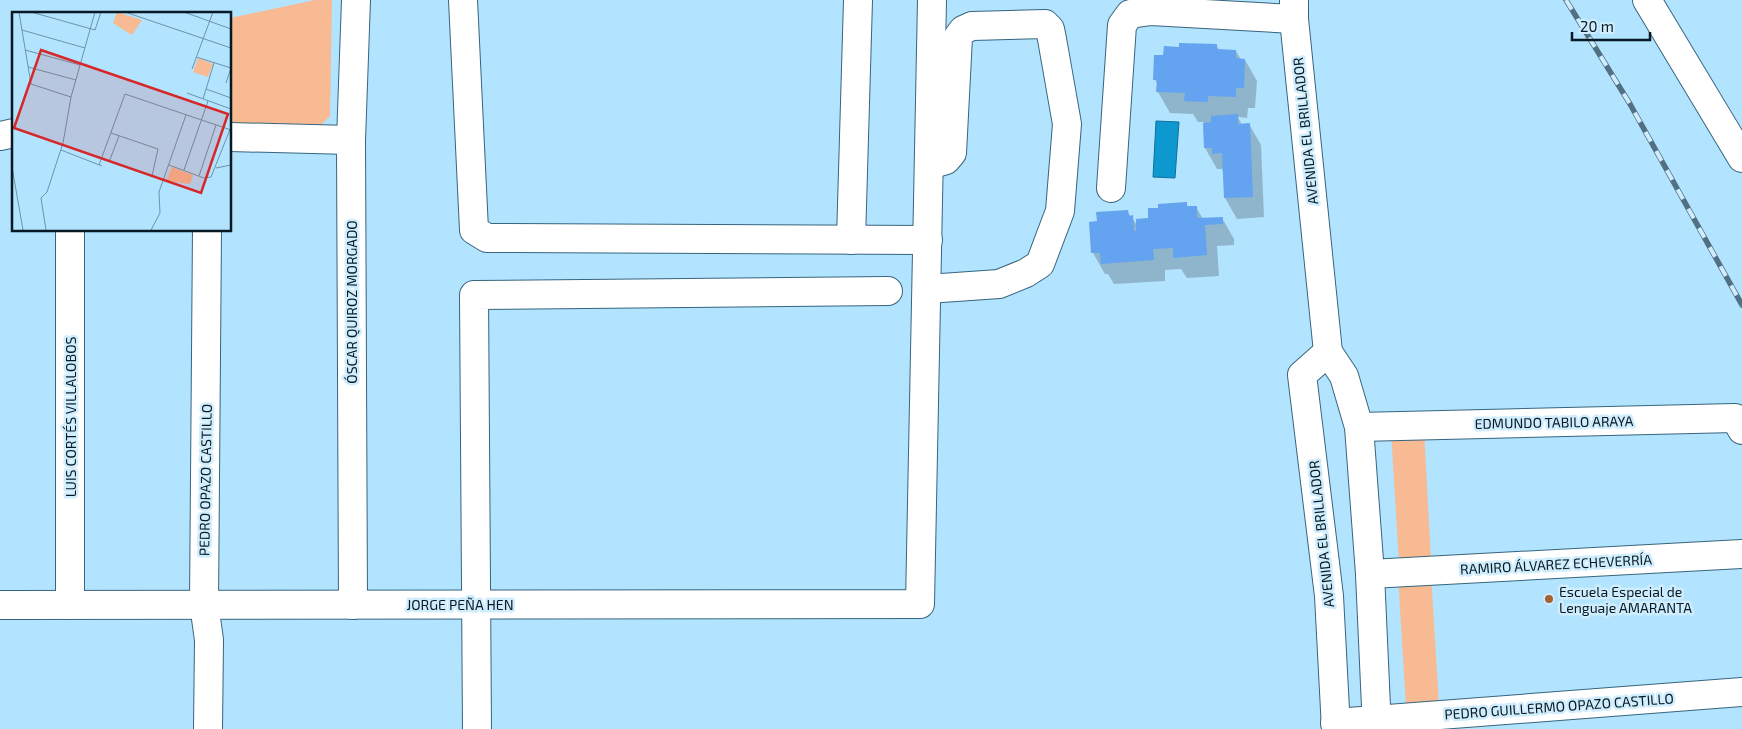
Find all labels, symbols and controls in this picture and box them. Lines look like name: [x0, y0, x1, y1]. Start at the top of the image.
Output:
scale bar: [1572, 10, 1650, 42]
inset map: [12, 12, 231, 231]
text: 20 m: [1580, 17, 1614, 35]
street label: AVENIDA EL BRILLADOR: [1289, 56, 1321, 206]
street label: ÓSCAR QUIROZ MORGADO: [343, 220, 360, 384]
street label: LUIS CORTÉS VILLALOBOS: [62, 337, 79, 497]
street label: PEDRO OPAZO CASTILLO: [195, 404, 215, 556]
street label: EDMUNDO TABILO ARAYA: [1474, 412, 1634, 432]
street label: AVENIDA EL BRILLADOR: [1305, 459, 1337, 609]
street label: RAMIRO ÁLVAREZ ECHEVERRÍA: [1460, 550, 1653, 578]
place label: Escuela Especial de Lenguaje AMARANTA: [1559, 583, 1692, 616]
marker: Escuela Especial de Lenguaje AMARANTA: [1543, 593, 1555, 605]
street label: JORGE PEÑA HEN: [406, 596, 514, 613]
street label: PEDRO GUILLERMO OPAZO CASTILLO: [1444, 690, 1674, 722]

